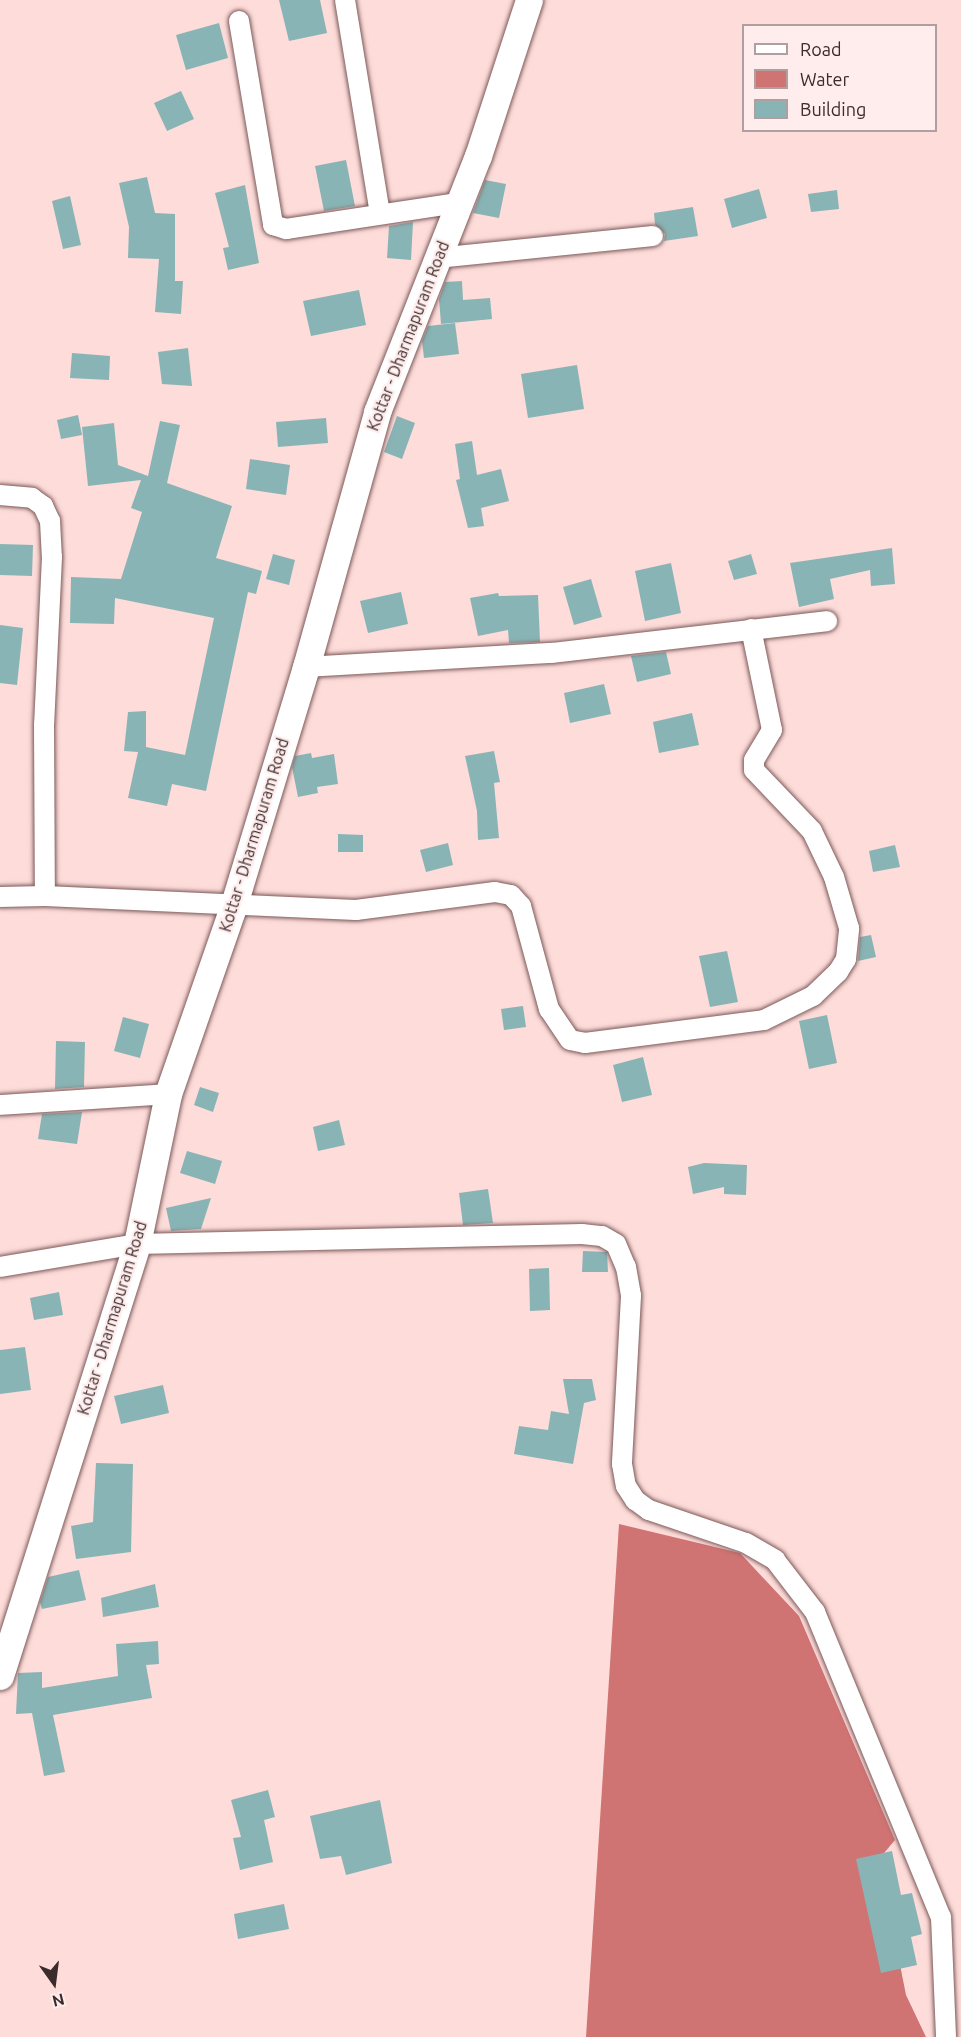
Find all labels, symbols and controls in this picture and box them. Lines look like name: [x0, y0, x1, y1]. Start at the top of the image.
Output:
legend: [742, 24, 937, 132]
text: Road: [800, 39, 842, 59]
text: Water: [800, 69, 849, 89]
text: Building: [800, 99, 866, 119]
street label: Kottar - Dharmapuram Road: [363, 238, 453, 434]
street label: Kottar - Dharmapuram Road: [215, 736, 293, 934]
street label: Kottar - Dharmapuram Road: [73, 1219, 151, 1417]
north arrow: [24, 1953, 84, 2013]
text: N: [50, 1990, 66, 2011]

